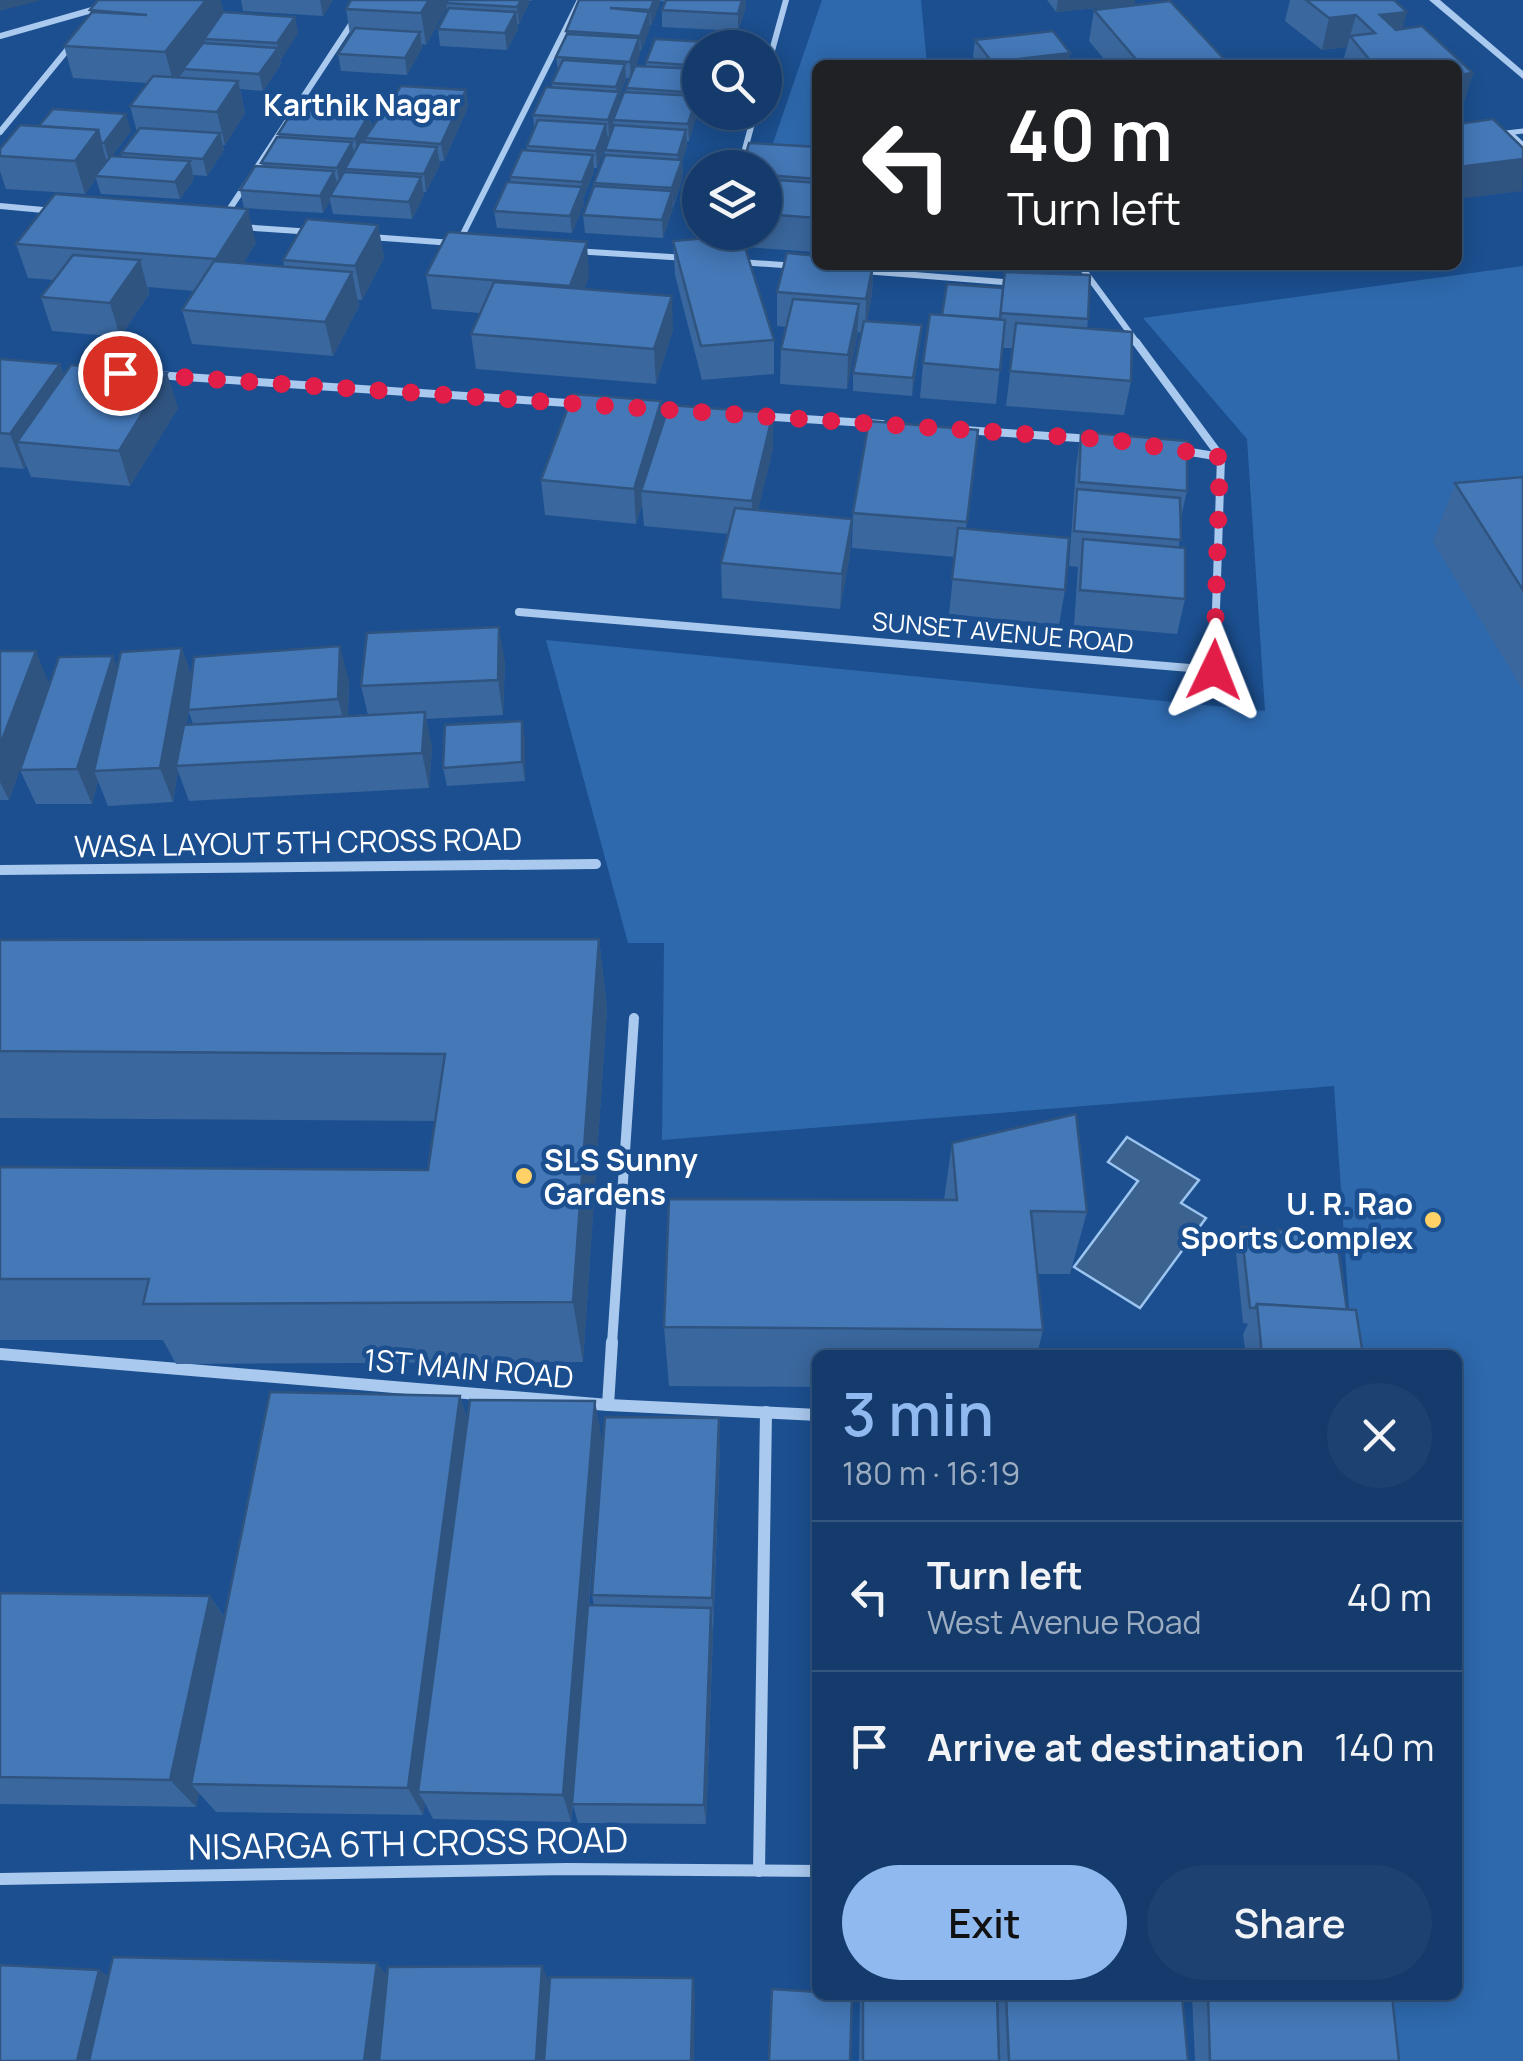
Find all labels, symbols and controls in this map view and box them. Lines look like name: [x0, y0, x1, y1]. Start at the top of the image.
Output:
map controls: [682, 30, 782, 250]
button: search: [682, 30, 782, 130]
district label: Karthik Nagar: [263, 84, 461, 125]
text: 40 m: [1007, 86, 1173, 182]
icon: left: [842, 100, 972, 230]
button: layers: [682, 150, 782, 250]
text: Turn left: [1007, 177, 1181, 239]
pin: [78, 331, 163, 416]
icon: arrive: [93, 346, 148, 401]
street label: SUNSET AVENUE ROAD: [871, 603, 1135, 661]
position arrow: [1162, 618, 1266, 722]
street label: WASA LAYOUT 5TH CROSS ROAD: [74, 818, 522, 866]
place label: SLS Sunny Gardens: [544, 1139, 698, 1214]
marker: SLS Sunny Gardens: [513, 1165, 535, 1187]
place label: U. R. Rao Sports Complex: [1180, 1183, 1413, 1258]
marker: U. R. Rao Sports Complex: [1422, 1209, 1444, 1231]
street label: 1ST MAIN ROAD: [363, 1338, 575, 1398]
text: 3 min: [842, 1372, 994, 1454]
button: close: [1327, 1383, 1432, 1488]
text: 180 m · 16:19: [842, 1451, 1020, 1495]
text: Turn left: [927, 1548, 1083, 1600]
icon: left: [842, 1569, 897, 1624]
text: 40 m: [1347, 1570, 1432, 1622]
text: West Avenue Road: [927, 1600, 1202, 1644]
icon: arrive: [842, 1719, 897, 1774]
text: Arrive at destination: [927, 1720, 1304, 1772]
text: 140 m: [1334, 1720, 1434, 1772]
street label: NISARGA 6TH CROSS ROAD: [188, 1815, 628, 1871]
button: Exit: [842, 1865, 1127, 1980]
button: Share: [1147, 1865, 1432, 1980]

